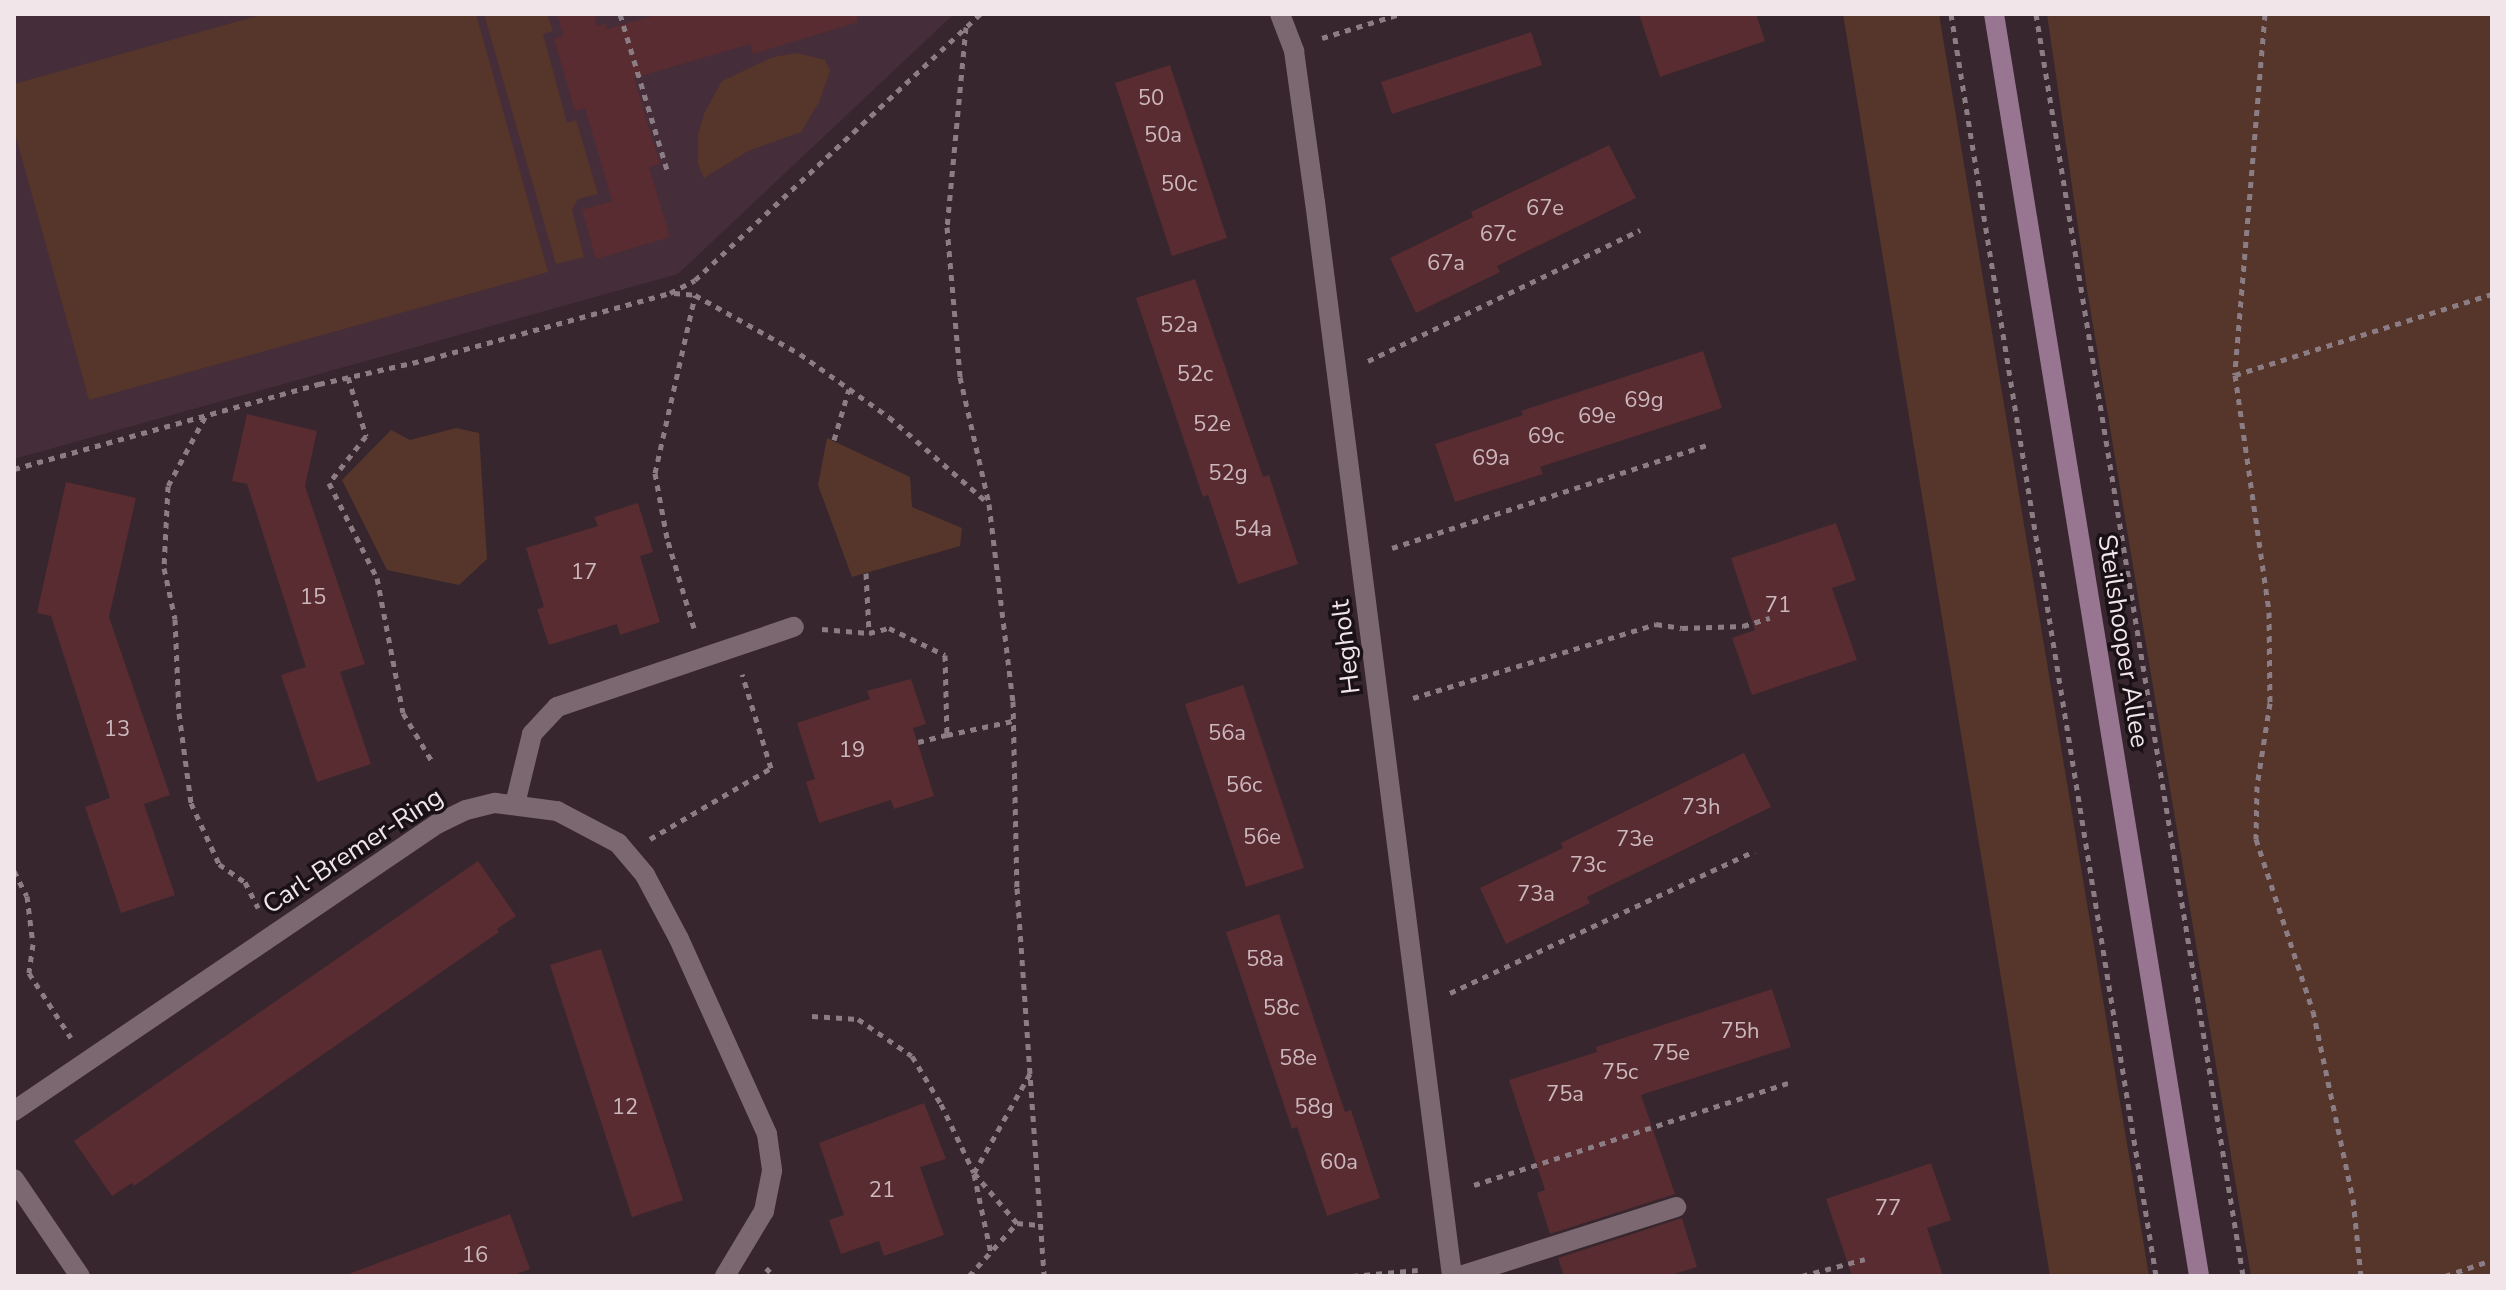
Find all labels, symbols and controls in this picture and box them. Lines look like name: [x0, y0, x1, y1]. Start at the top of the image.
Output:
house number: 50: [1138, 86, 1164, 112]
house number: 50a: [1144, 123, 1182, 149]
house number: 50c: [1161, 172, 1197, 198]
house number: 67e: [1526, 196, 1564, 222]
house number: 67c: [1480, 222, 1516, 248]
house number: 67a: [1427, 251, 1465, 277]
house number: 52a: [1160, 313, 1198, 339]
house number: 52c: [1177, 362, 1213, 388]
house number: 69g: [1624, 388, 1664, 414]
house number: 69e: [1578, 404, 1616, 430]
house number: 52e: [1193, 412, 1231, 438]
house number: 69c: [1528, 424, 1564, 450]
house number: 69a: [1472, 446, 1510, 472]
house number: 52g: [1208, 461, 1248, 487]
house number: 54a: [1234, 517, 1272, 543]
street label: Steilshooper Allee: [2091, 532, 2155, 750]
house number: 17: [571, 560, 597, 586]
house number: 15: [300, 585, 326, 611]
house number: 71: [1765, 593, 1791, 619]
street label: Hegholt: [1325, 598, 1367, 696]
house number: 13: [104, 717, 130, 743]
house number: 56a: [1208, 721, 1246, 747]
house number: 19: [839, 738, 865, 764]
house number: 56c: [1226, 773, 1262, 799]
street label: Carl-Bremer-Ring: [257, 781, 449, 921]
house number: 73h: [1682, 795, 1720, 821]
house number: 56e: [1243, 825, 1281, 851]
house number: 73e: [1616, 827, 1654, 853]
house number: 73c: [1570, 853, 1606, 879]
house number: 73a: [1517, 882, 1555, 908]
house number: 58a: [1246, 947, 1284, 973]
house number: 58c: [1263, 996, 1299, 1022]
house number: 75h: [1721, 1019, 1759, 1045]
house number: 75e: [1652, 1041, 1690, 1067]
house number: 58e: [1279, 1046, 1317, 1072]
house number: 75c: [1602, 1060, 1638, 1086]
house number: 75a: [1546, 1082, 1584, 1108]
house number: 12: [612, 1095, 638, 1121]
house number: 58g: [1294, 1095, 1334, 1121]
house number: 60a: [1320, 1150, 1358, 1176]
house number: 21: [869, 1178, 895, 1204]
house number: 77: [1875, 1196, 1901, 1222]
house number: 16: [462, 1243, 488, 1269]

